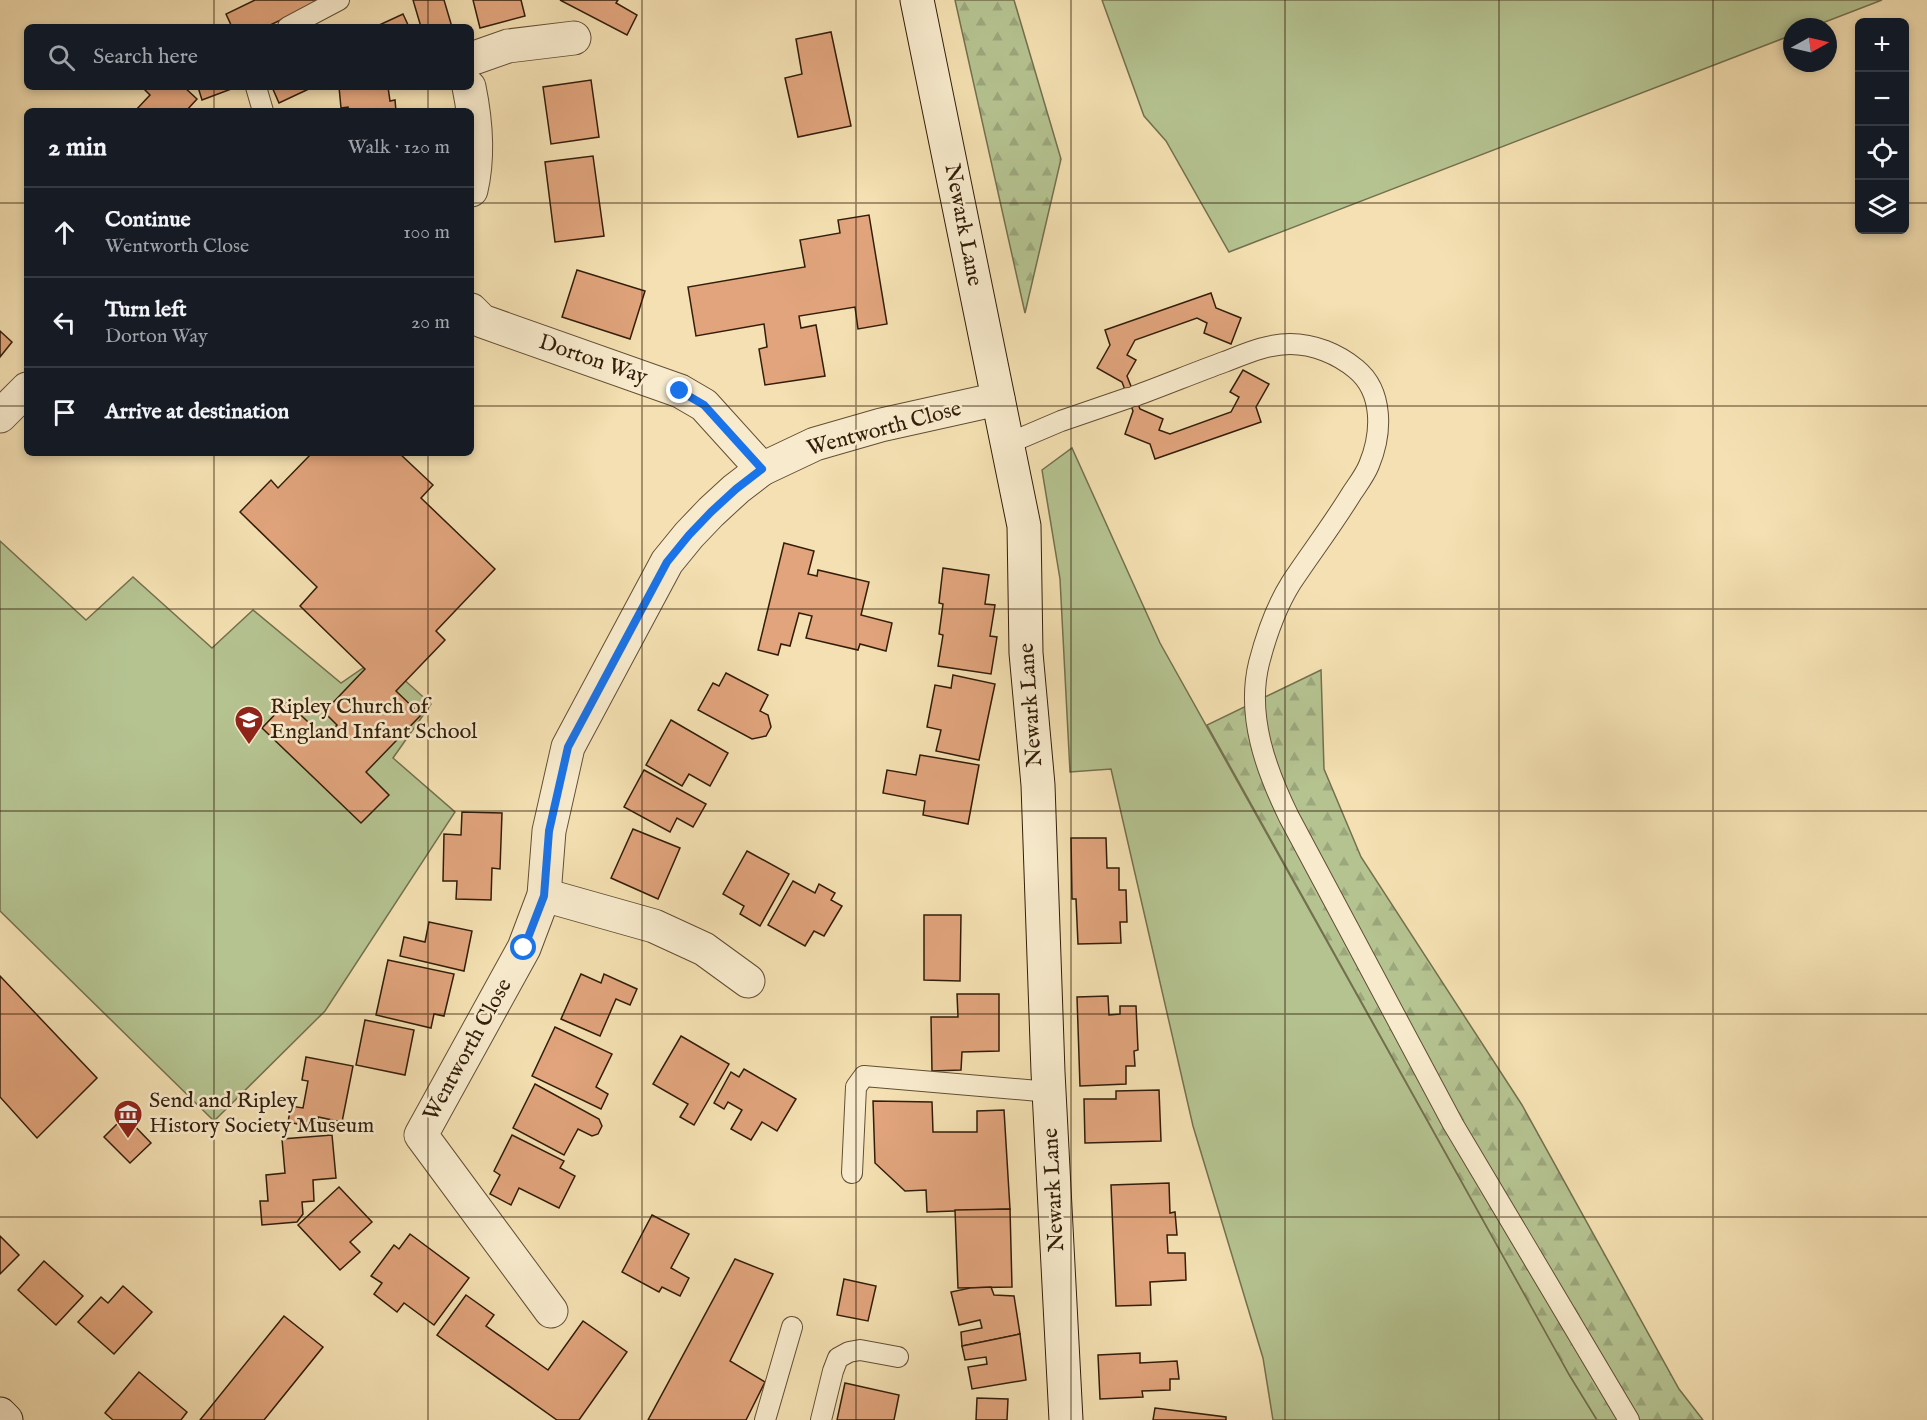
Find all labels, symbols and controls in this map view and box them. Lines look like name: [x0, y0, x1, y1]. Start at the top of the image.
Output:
north arrow: [1783, 18, 1837, 72]
map controls: [1855, 18, 1909, 234]
button: +: [1855, 18, 1909, 72]
search box: [24, 24, 474, 90]
icon: search: [45, 41, 78, 74]
text: Search here: [93, 43, 198, 71]
button: −: [1855, 72, 1909, 126]
button: locate: [1855, 126, 1909, 180]
text: 2 min: [48, 131, 107, 164]
text: Walk · 120 m: [348, 135, 450, 160]
street label: Newark Lane: [937, 161, 989, 289]
button: layers: [1855, 180, 1909, 234]
text: Continue: [105, 206, 191, 234]
icon: ahead: [48, 216, 81, 249]
text: 100 m: [403, 220, 450, 245]
text: Wentworth Close: [105, 234, 249, 259]
text: Turn left: [105, 296, 187, 324]
icon: left: [48, 306, 81, 339]
text: 20 m: [411, 310, 450, 335]
text: Dorton Way: [105, 324, 208, 349]
street label: Dorton Way: [535, 328, 651, 392]
route end: [666, 377, 692, 403]
street label: Wentworth Close: [804, 395, 964, 463]
icon: arrive: [48, 396, 81, 429]
text: Arrive at destination: [105, 398, 289, 426]
street label: Newark Lane: [1013, 642, 1049, 768]
place label: Ripley Church of England Infant School: [270, 693, 477, 746]
school or university icon: Ripley Church of England Infant School: [233, 704, 265, 746]
route start: [510, 934, 536, 960]
street label: Wentworth Close: [417, 974, 519, 1126]
place label: Send and Ripley History Society Museum: [149, 1087, 374, 1140]
museum icon: Send and Ripley History Society Museum: [112, 1098, 144, 1140]
street label: Newark Lane: [1037, 1127, 1071, 1253]

